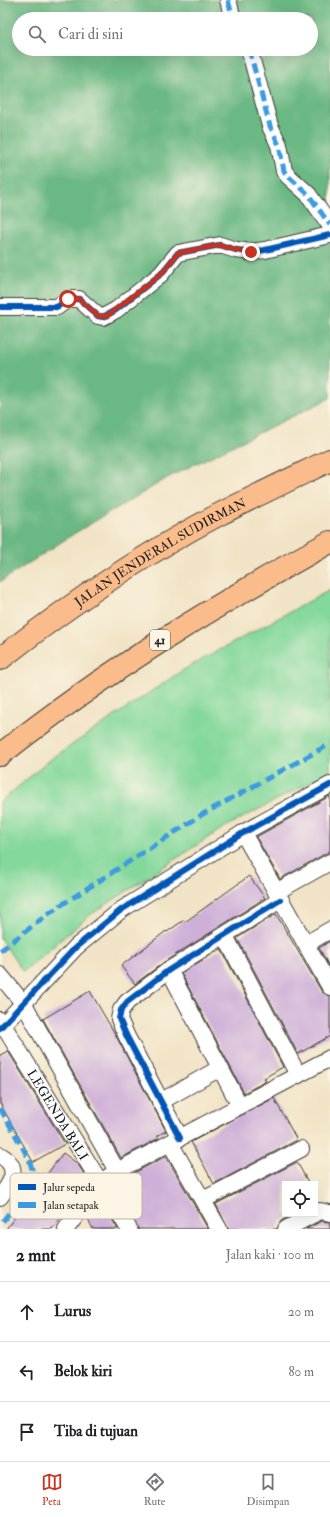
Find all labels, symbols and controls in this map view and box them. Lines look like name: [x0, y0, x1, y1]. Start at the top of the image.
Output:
search box: [12, 12, 318, 56]
icon: search: [26, 23, 48, 45]
text: Cari di sini: [58, 25, 123, 44]
route end: [242, 243, 260, 261]
route start: [59, 290, 77, 308]
street label: JALAN JENDERAL SUDIRMAN: [71, 495, 249, 611]
road number: 41: [150, 630, 170, 650]
street label: LEGENDA BALI: [23, 1067, 91, 1163]
legend: [10, 1173, 142, 1219]
text: Jalur sepeda: [42, 1181, 96, 1195]
map controls: [282, 1181, 318, 1217]
button: locate: [282, 1181, 318, 1217]
text: Jalan setapak: [42, 1199, 100, 1213]
text: 2 mnt: [16, 1245, 56, 1266]
text: Jalan kaki · 100 m: [226, 1247, 314, 1263]
icon: ahead: [16, 1301, 38, 1323]
text: Lurus: [54, 1302, 91, 1321]
text: 20 m: [288, 1304, 314, 1320]
icon: left: [16, 1361, 38, 1383]
text: Belok kiri: [54, 1362, 112, 1381]
text: 80 m: [288, 1364, 314, 1380]
icon: arrive: [16, 1421, 38, 1443]
text: Tiba di tujuan: [54, 1422, 138, 1441]
tab: Peta: [41, 1471, 63, 1508]
tab: Rute: [144, 1471, 166, 1508]
tab: Disimpan: [247, 1471, 289, 1508]

